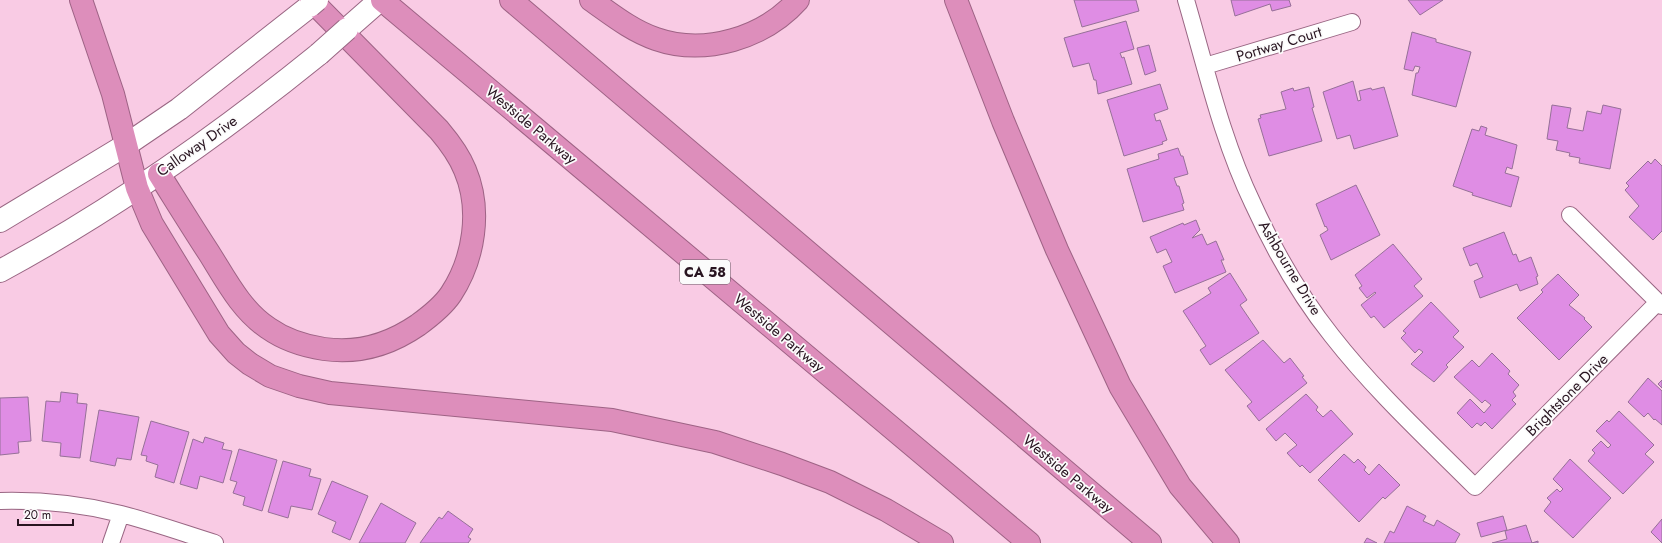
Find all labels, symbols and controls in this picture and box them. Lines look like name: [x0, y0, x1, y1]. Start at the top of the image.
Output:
street label: Portway Court: [1234, 20, 1325, 67]
street label: Westside Parkway: [481, 80, 582, 170]
street label: Calloway Drive: [152, 110, 242, 182]
street label: Ashbourne Drive: [1253, 216, 1327, 320]
road number: CA 58: [680, 260, 730, 284]
street label: Westside Parkway: [729, 288, 830, 378]
street label: Brightstone Drive: [1521, 349, 1613, 441]
street label: Westside Parkway: [1018, 429, 1119, 519]
scale bar: [18, 501, 73, 527]
text: 20 m: [24, 506, 51, 524]

